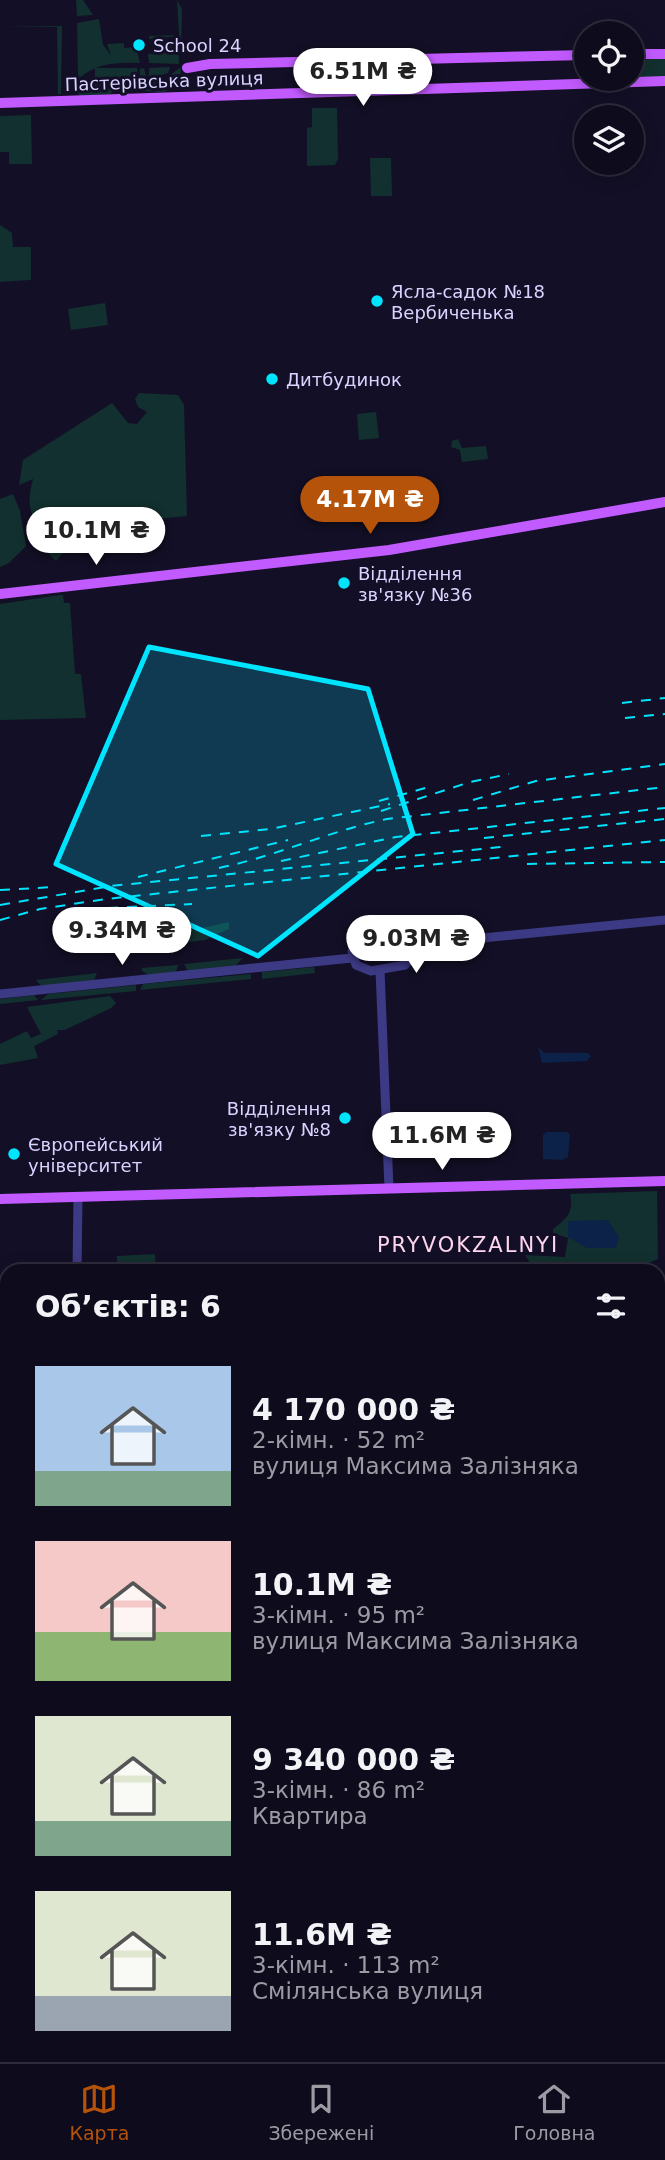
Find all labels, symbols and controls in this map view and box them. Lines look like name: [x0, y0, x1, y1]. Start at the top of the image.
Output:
map controls: [574, 21, 644, 175]
button: locate: [574, 21, 644, 91]
place label: School 24: [153, 35, 241, 56]
marker: School 24: [131, 37, 147, 53]
pin: 6.51M ₴: [298, 48, 428, 108]
text: 6.51M ₴: [309, 58, 417, 84]
street label: Пастерівська вулиця: [64, 67, 264, 95]
button: layers: [574, 105, 644, 175]
place label: Ясла-садок №18 Вербиченька: [391, 281, 545, 323]
marker: Ясла-садок №18 Вербиченька: [369, 293, 385, 309]
place label: Дитбудинок: [286, 369, 402, 390]
marker: Дитбудинок: [264, 371, 280, 387]
pin: 4.17M ₴: [305, 476, 435, 536]
text: 4.17M ₴: [316, 486, 424, 512]
pin: 10.1M ₴: [31, 508, 161, 567]
text: 10.1M ₴: [42, 517, 150, 543]
place label: Відділення зв'язку №36: [358, 563, 472, 605]
marker: Відділення зв'язку №36: [336, 575, 352, 591]
pin: 9.34M ₴: [57, 908, 187, 967]
pin: 9.03M ₴: [351, 916, 481, 975]
text: 9.34M ₴: [68, 917, 176, 943]
text: 9.03M ₴: [362, 925, 470, 951]
place label: Відділення зв'язку №8: [227, 1098, 331, 1140]
marker: Відділення зв'язку №8: [337, 1110, 353, 1126]
pin: 11.6M ₴: [377, 1112, 507, 1172]
text: 11.6M ₴: [388, 1122, 496, 1148]
place label: Європейський університет: [28, 1134, 163, 1176]
marker: Європейський університет: [6, 1146, 22, 1162]
district label: PRYVOKZALNYI: [377, 1233, 559, 1257]
icon: filters: [592, 1287, 630, 1325]
text: Об’єктів: 6: [35, 1289, 221, 1324]
text: 4 170 000 ₴: [252, 1392, 455, 1427]
icon: home: [91, 1394, 175, 1478]
text: 2-кімн. · 52 m²: [252, 1427, 425, 1453]
text: вулиця Максима Залізняка: [252, 1453, 579, 1479]
text: 10.1M ₴: [252, 1567, 392, 1602]
icon: home: [91, 1569, 175, 1653]
text: 3-кімн. · 95 m²: [252, 1602, 425, 1628]
text: вулиця Максима Залізняка: [252, 1628, 579, 1654]
text: 9 340 000 ₴: [252, 1742, 455, 1777]
icon: home: [91, 1744, 175, 1828]
text: 3-кімн. · 86 m²: [252, 1777, 425, 1803]
text: Квартира: [252, 1803, 368, 1829]
text: 11.6M ₴: [252, 1917, 392, 1952]
icon: home: [91, 1919, 175, 2003]
text: 3-кімн. · 113 m²: [252, 1952, 440, 1978]
text: Смілянська вулиця: [252, 1978, 483, 2004]
tab: Карта: [69, 2080, 129, 2144]
tab: Збережені: [268, 2080, 374, 2144]
tab: Головна: [513, 2080, 595, 2144]

